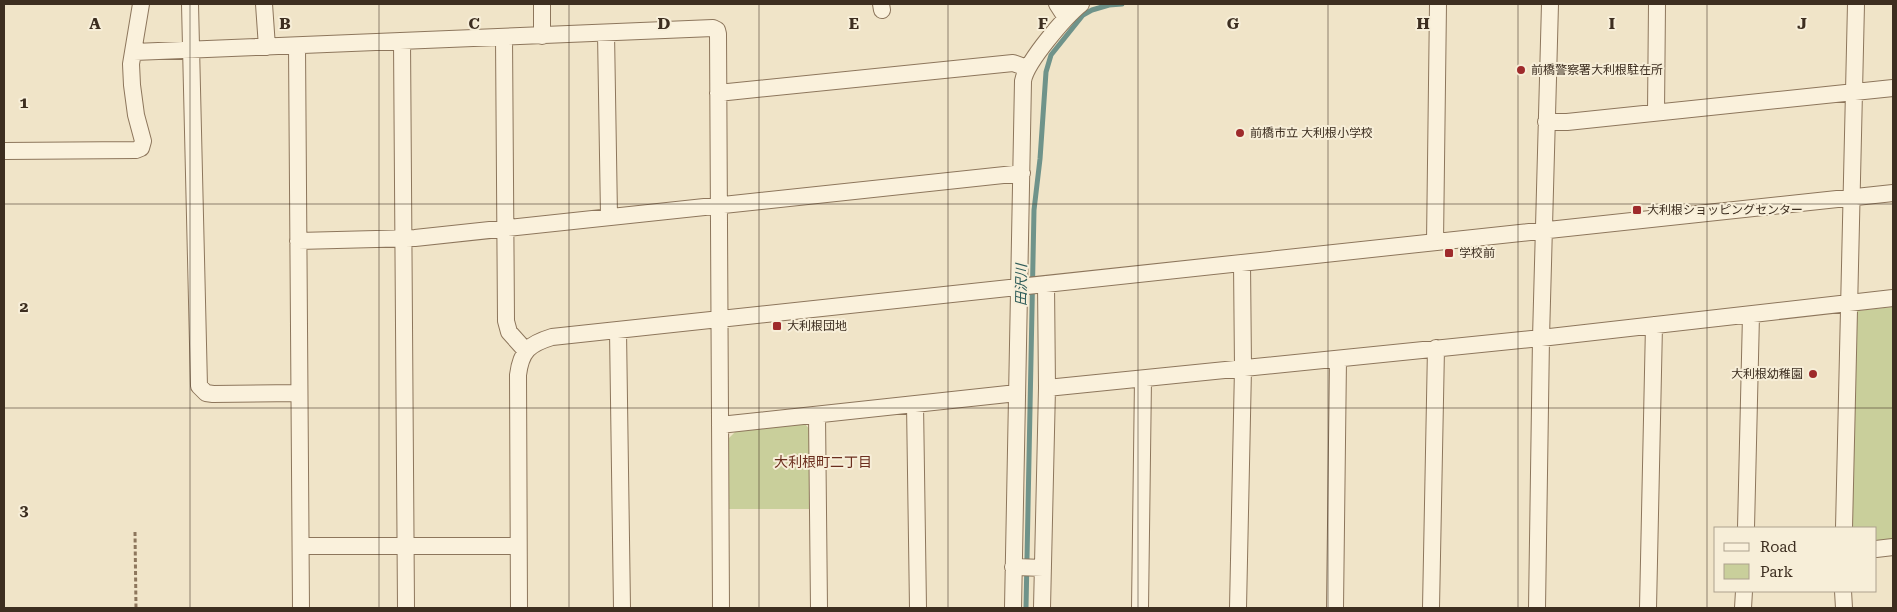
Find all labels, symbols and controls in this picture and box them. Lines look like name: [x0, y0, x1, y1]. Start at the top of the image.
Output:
text: A: [89, 14, 101, 33]
text: B: [279, 14, 291, 33]
text: C: [468, 14, 480, 33]
text: D: [658, 14, 671, 33]
text: E: [849, 14, 859, 33]
text: F: [1038, 14, 1048, 33]
text: G: [1227, 14, 1240, 33]
text: H: [1416, 14, 1430, 33]
text: I: [1609, 14, 1615, 33]
text: J: [1797, 14, 1807, 33]
place label: 前橋警察署大利根駐在所: [1531, 63, 1663, 77]
marker: 前橋警察署大利根駐在所: [1515, 64, 1527, 76]
text: 1: [20, 93, 29, 112]
place label: 前橋市立 大利根小学校: [1250, 126, 1373, 140]
marker: 前橋市立 大利根小学校: [1234, 127, 1246, 139]
place label: 大利根ショッピングセンター: [1647, 203, 1803, 217]
marker: 大利根ショッピングセンター: [1631, 204, 1643, 216]
place label: 学校前: [1459, 246, 1495, 260]
marker: 学校前: [1443, 247, 1455, 259]
water label: 田沢川: [1013, 262, 1029, 306]
text: 2: [20, 297, 29, 316]
place label: 大利根団地: [787, 319, 847, 333]
marker: 大利根団地: [771, 320, 783, 332]
place label: 大利根幼稚園: [1731, 367, 1803, 381]
marker: 大利根幼稚園: [1807, 368, 1819, 380]
district label: 大利根町二丁目: [774, 454, 872, 470]
text: 3: [20, 501, 29, 520]
legend: [1714, 527, 1877, 592]
text: Road: [1760, 538, 1797, 556]
text: Park: [1760, 563, 1794, 581]

